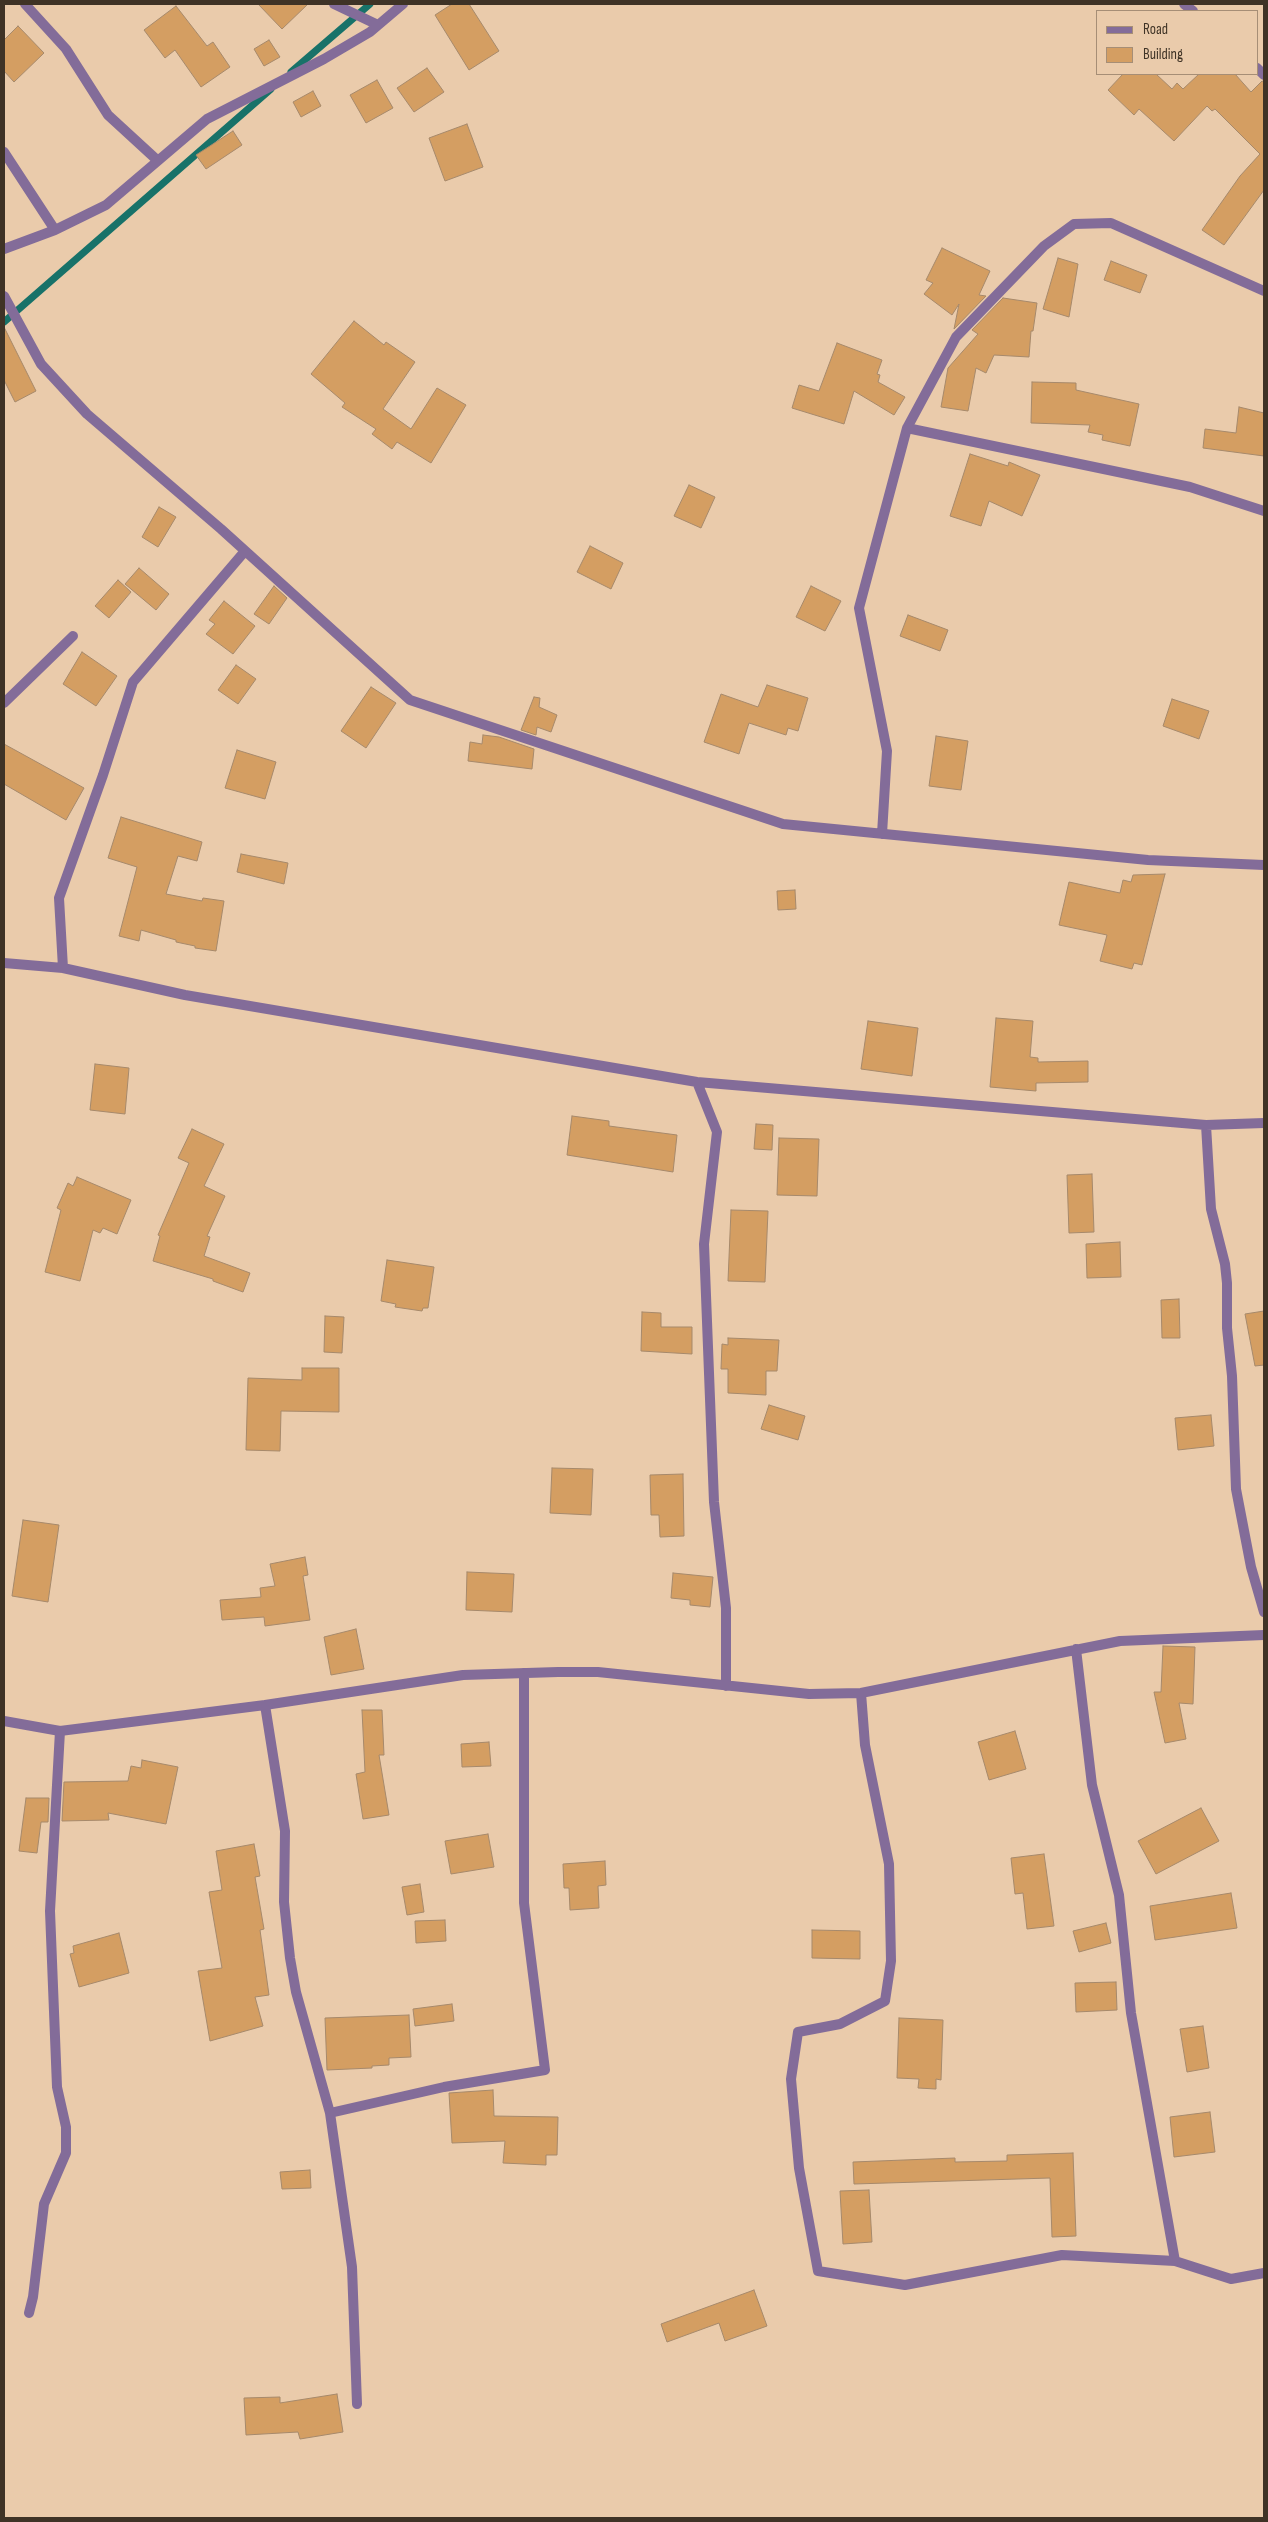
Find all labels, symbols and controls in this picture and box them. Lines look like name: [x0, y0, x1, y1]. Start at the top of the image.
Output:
legend: [1096, 10, 1258, 75]
text: Road: [1143, 20, 1168, 39]
text: Building: [1143, 45, 1183, 64]

